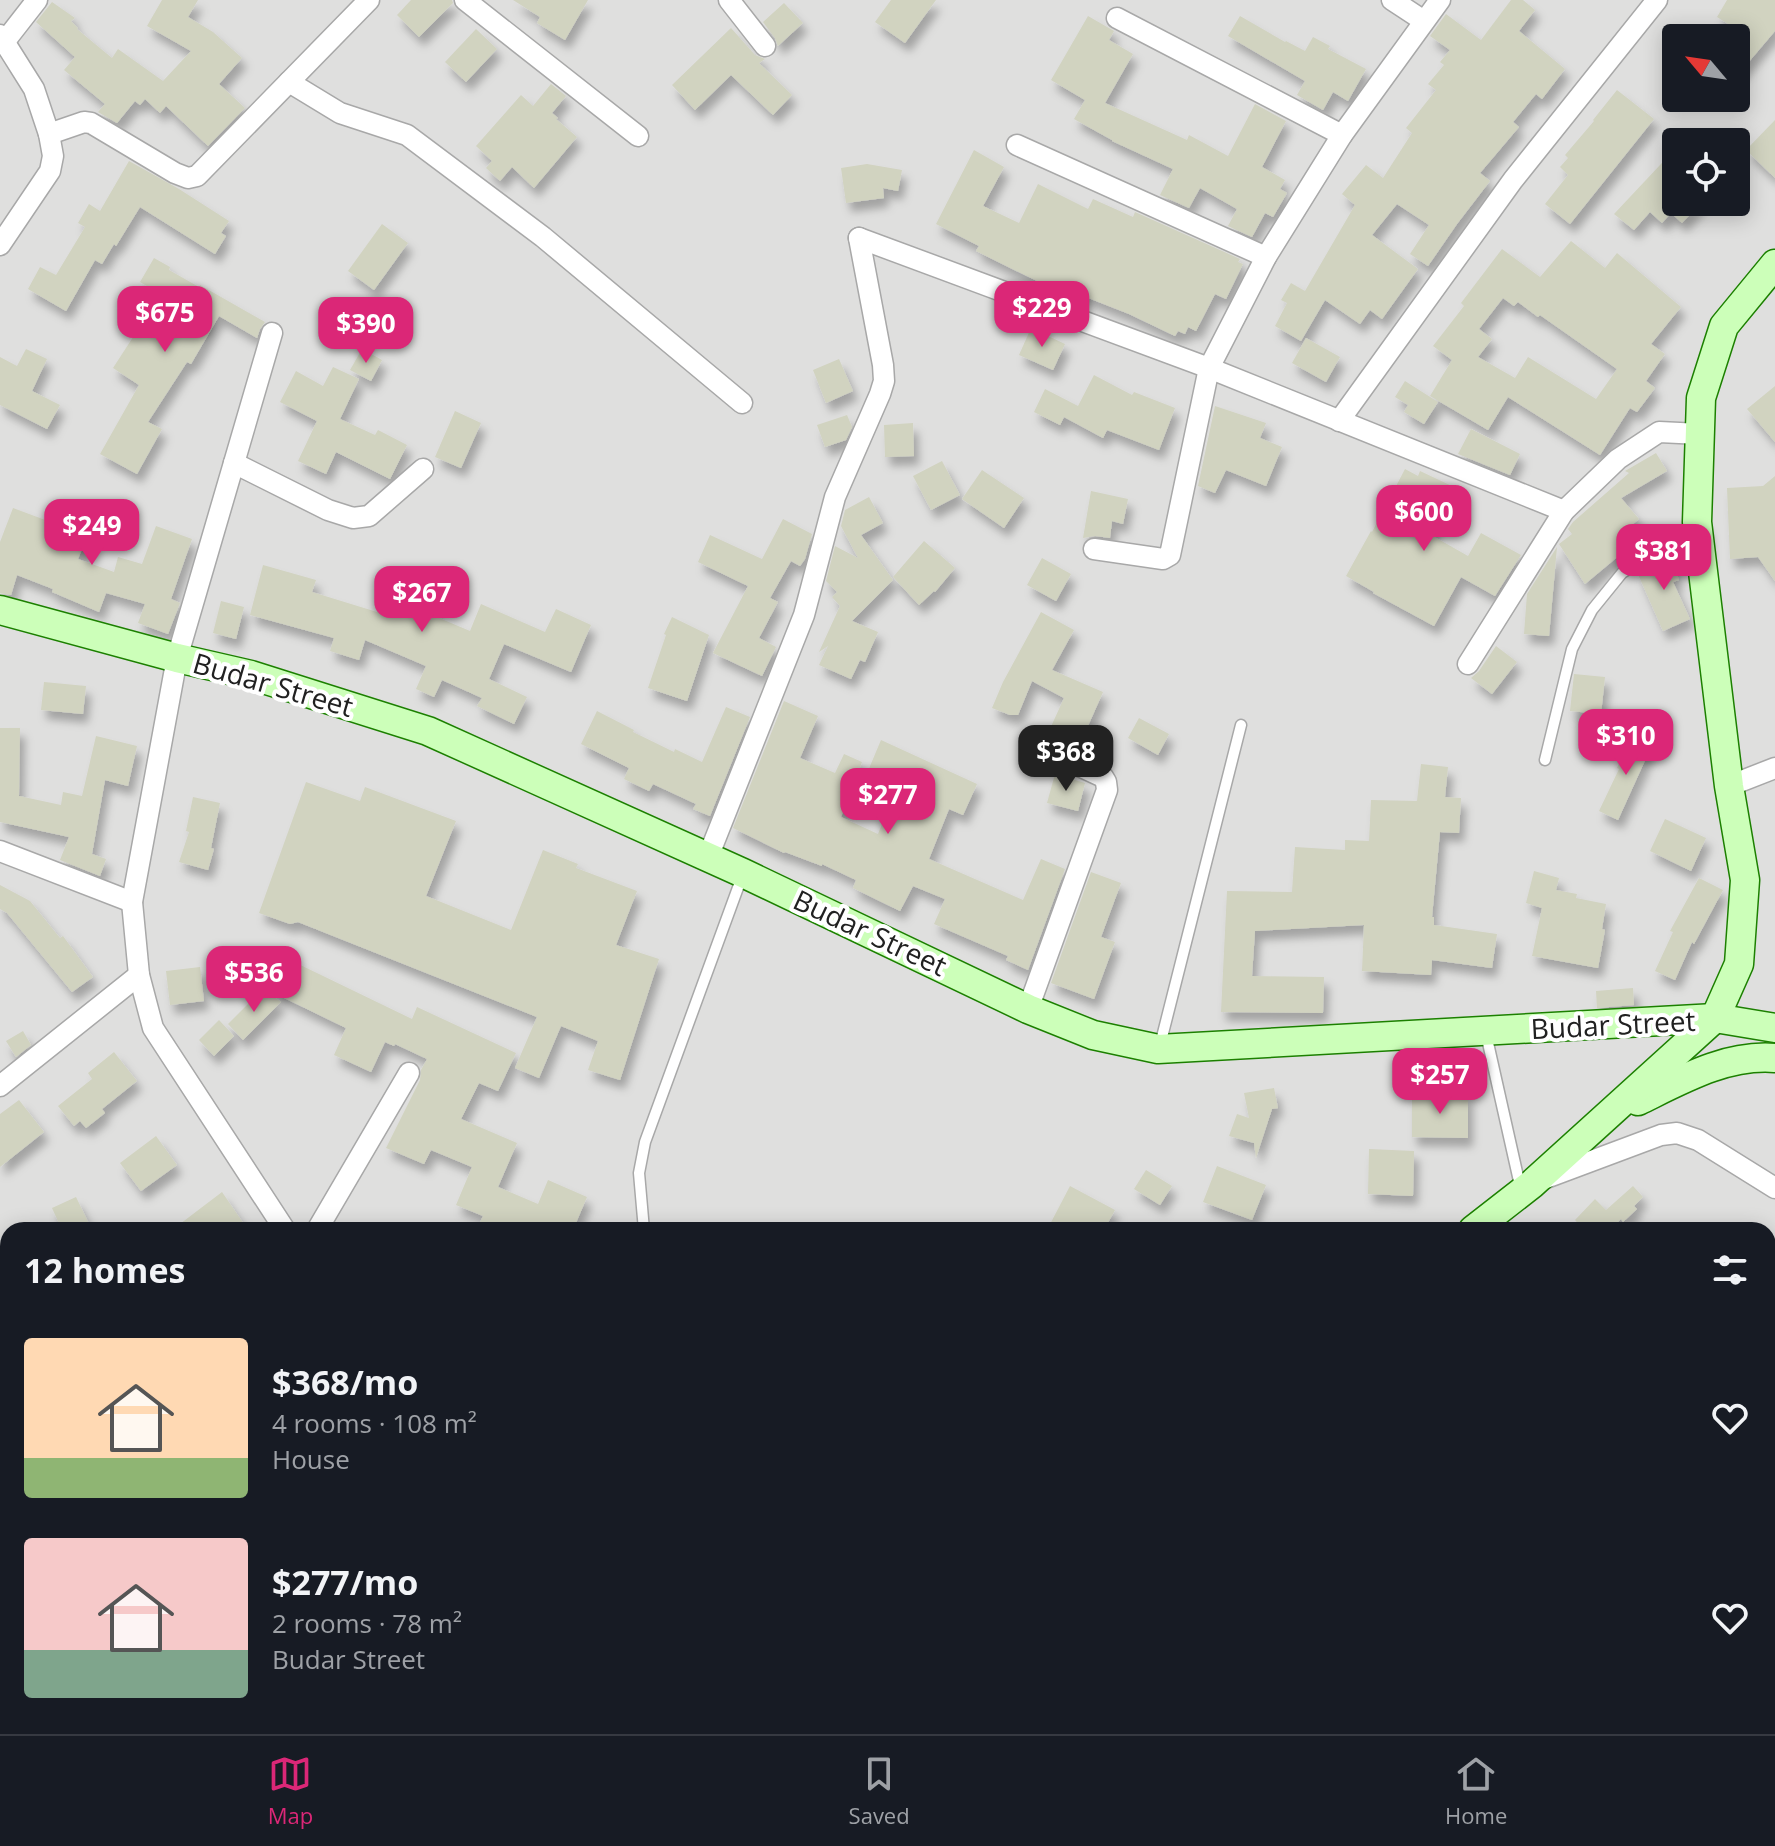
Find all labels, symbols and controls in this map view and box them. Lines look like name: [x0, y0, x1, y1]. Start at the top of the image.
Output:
north arrow: [1662, 24, 1750, 112]
map controls: [1662, 24, 1750, 216]
button: locate: [1662, 128, 1750, 216]
pin: $229: [995, 281, 1089, 349]
pin: $675: [118, 286, 212, 354]
text: $229: [1012, 289, 1072, 325]
text: $675: [135, 294, 195, 330]
pin: $390: [319, 297, 413, 365]
text: $390: [336, 305, 396, 341]
pin: $600: [1377, 485, 1471, 553]
text: $600: [1394, 493, 1454, 529]
pin: $249: [45, 499, 139, 567]
text: $249: [62, 507, 122, 543]
pin: $381: [1617, 524, 1711, 592]
text: $381: [1634, 532, 1694, 568]
pin: $267: [375, 566, 469, 634]
text: $267: [392, 574, 452, 610]
street label: Budar Street: [189, 643, 358, 725]
pin: $310: [1579, 709, 1673, 777]
text: $310: [1596, 717, 1656, 753]
pin: $368: [1019, 725, 1113, 793]
text: $368: [1036, 733, 1096, 769]
pin: $277: [841, 768, 935, 836]
text: $277: [858, 776, 918, 812]
street label: Budar Street: [788, 880, 953, 984]
pin: $536: [207, 946, 301, 1014]
text: $536: [224, 954, 284, 990]
street label: Budar Street: [1530, 1001, 1696, 1047]
pin: $257: [1393, 1048, 1487, 1116]
text: $257: [1410, 1056, 1470, 1092]
text: 12 homes: [24, 1247, 185, 1293]
icon: filters: [1708, 1248, 1752, 1292]
text: $368/mo: [272, 1359, 418, 1405]
icon: home: [88, 1370, 184, 1466]
icon: heart: [1708, 1396, 1752, 1440]
text: 4 rooms · 108 m²: [272, 1405, 477, 1441]
text: House: [272, 1441, 350, 1477]
text: $277/mo: [272, 1559, 418, 1605]
icon: home: [88, 1570, 184, 1666]
icon: heart: [1708, 1596, 1752, 1640]
text: 2 rooms · 78 m²: [272, 1605, 462, 1641]
text: Budar Street: [272, 1641, 425, 1677]
tab: Map: [268, 1752, 313, 1830]
tab: Saved: [849, 1752, 910, 1830]
tab: Home: [1445, 1752, 1507, 1830]

